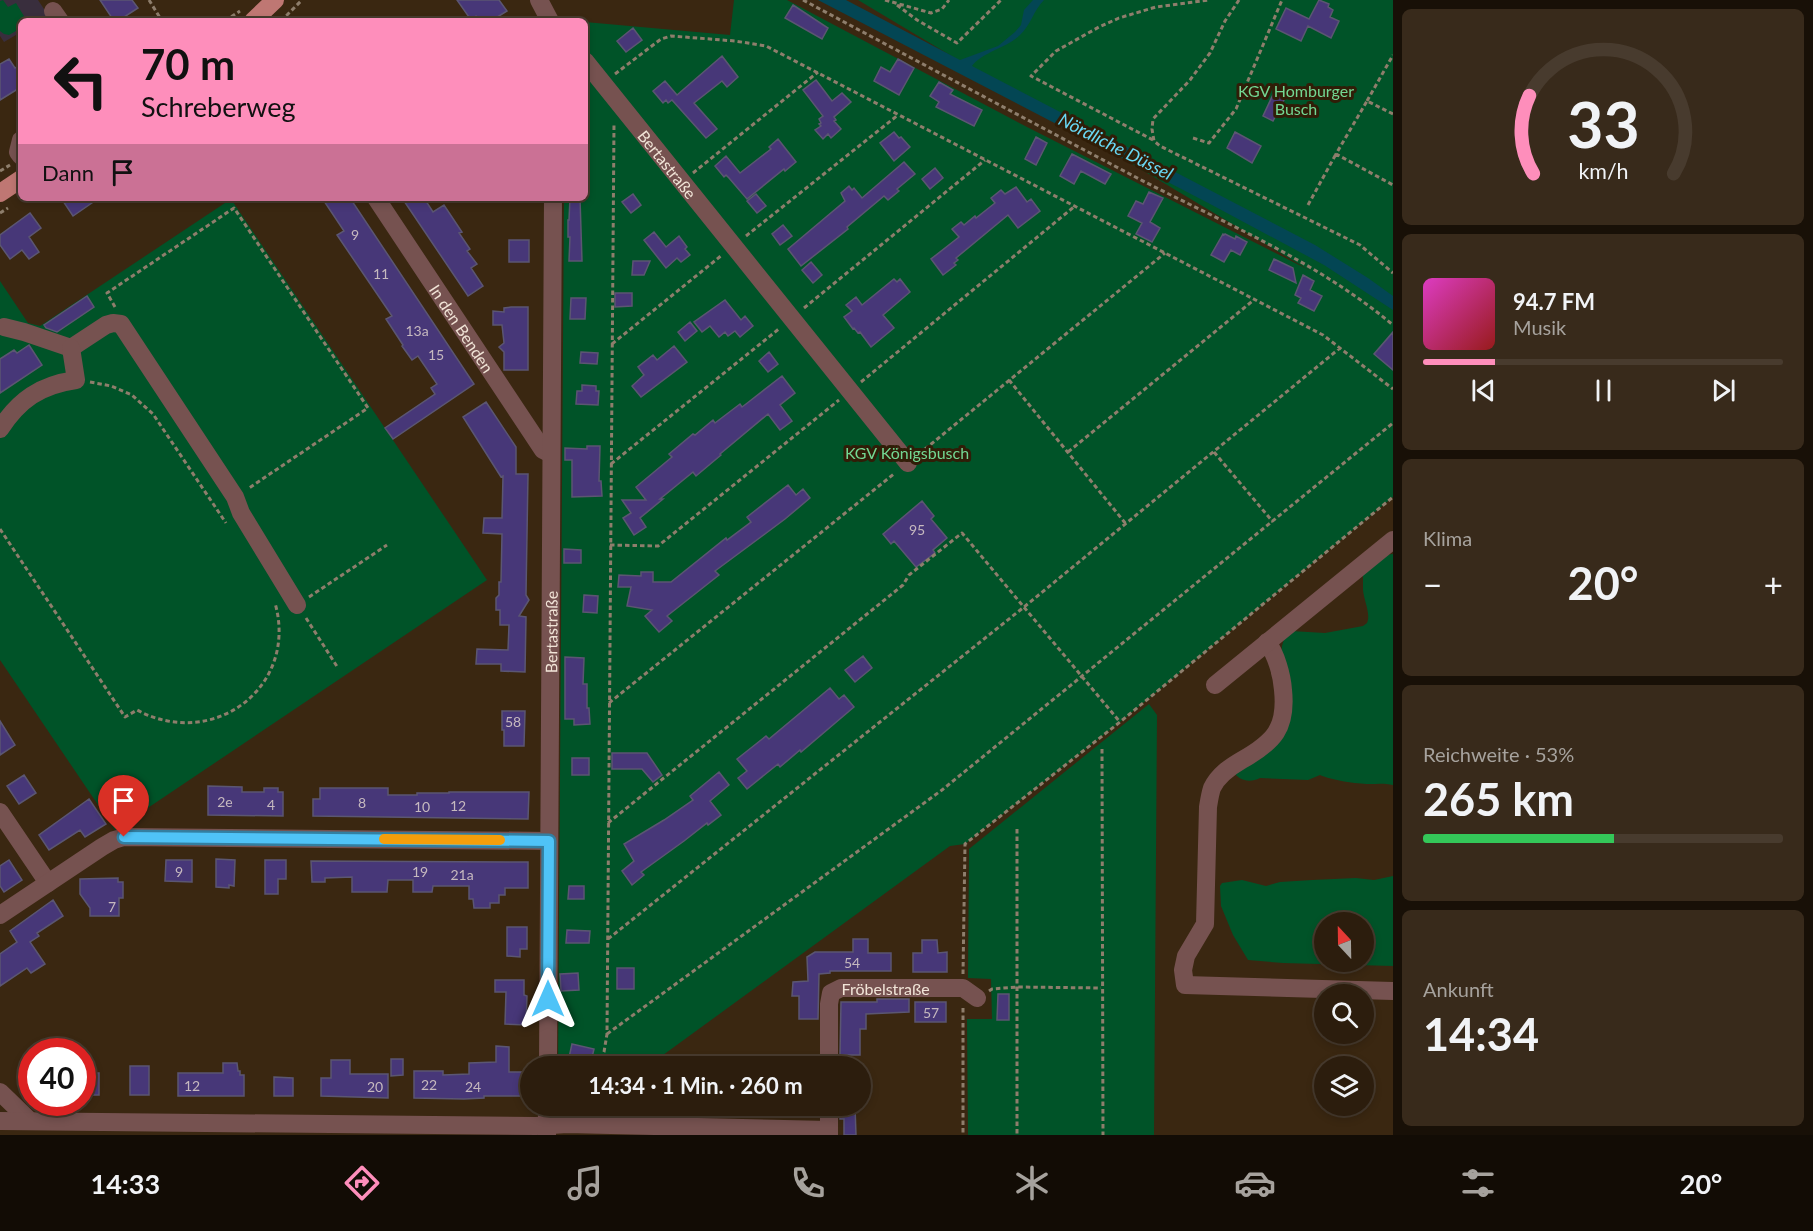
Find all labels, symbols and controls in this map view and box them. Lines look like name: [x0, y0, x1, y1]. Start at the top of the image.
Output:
text: 70 m: [141, 39, 235, 89]
icon: left: [42, 42, 120, 120]
park label: KGV Homburger Busch: [1238, 81, 1354, 118]
text: 33: [1567, 86, 1639, 161]
text: Schreberweg: [141, 90, 296, 123]
water label: Nördliche Düssel: [1055, 108, 1177, 184]
street label: Bertastraße: [634, 126, 701, 202]
icon: arrive: [106, 156, 139, 189]
text: km/h: [1578, 158, 1628, 184]
text: Dann: [42, 159, 94, 186]
house number: 9: [351, 226, 359, 243]
house number: 11: [373, 265, 389, 282]
street label: In den Benden: [426, 280, 498, 376]
text: 94.7 FM: [1513, 288, 1595, 315]
text: Musik: [1513, 315, 1566, 339]
house number: 13a: [405, 322, 429, 339]
house number: 15: [428, 346, 444, 363]
icon: previous: [1467, 374, 1500, 407]
icon: pause: [1587, 374, 1620, 407]
icon: next: [1707, 374, 1740, 407]
park label: KGV Königsbusch: [845, 443, 969, 462]
house number: 95: [909, 521, 925, 538]
text: Klima: [1423, 526, 1472, 550]
text: 20°: [1568, 556, 1638, 610]
text: −: [1423, 564, 1442, 604]
text: +: [1764, 564, 1783, 604]
street label: Bertastraße: [541, 591, 560, 673]
house number: 58: [505, 713, 521, 730]
text: Reichweite · 53%: [1423, 742, 1574, 766]
text: 265 km: [1423, 772, 1574, 826]
pin: [98, 775, 149, 837]
icon: arrive: [107, 784, 140, 817]
house number: 2e: [217, 793, 233, 810]
house number: 8: [358, 794, 366, 811]
house number: 4: [267, 796, 275, 813]
house number: 12: [450, 797, 466, 814]
house number: 10: [414, 798, 430, 815]
house number: 9: [175, 863, 183, 880]
house number: 19: [412, 863, 428, 880]
house number: 21a: [450, 866, 474, 883]
house number: 7: [108, 898, 116, 915]
north arrow: [1314, 912, 1374, 972]
map controls: [1314, 912, 1374, 1116]
house number: 54: [844, 954, 860, 971]
position arrow: [516, 967, 580, 1031]
text: Ankunft: [1423, 977, 1494, 1001]
street label: Fröbelstraße: [842, 979, 930, 998]
button: search: [1314, 984, 1374, 1044]
house number: 57: [923, 1004, 939, 1021]
text: 14:34: [1423, 1007, 1539, 1061]
speed limit sign: 40: [18, 1038, 96, 1116]
button: layers: [1314, 1056, 1374, 1116]
text: 14:34 · 1 Min. · 260 m: [588, 1072, 803, 1099]
house number: 22: [421, 1076, 437, 1093]
house number: 12: [184, 1077, 200, 1094]
house number: 20: [367, 1078, 383, 1095]
house number: 24: [465, 1078, 481, 1095]
icon: directions: [341, 1162, 383, 1204]
icon: music: [564, 1162, 606, 1204]
icon: phone: [787, 1162, 829, 1204]
icon: climate: [1011, 1162, 1053, 1204]
icon: car: [1234, 1162, 1276, 1204]
icon: filters: [1457, 1162, 1499, 1204]
text: 14:33: [91, 1167, 160, 1200]
text: 20°: [1680, 1167, 1722, 1200]

